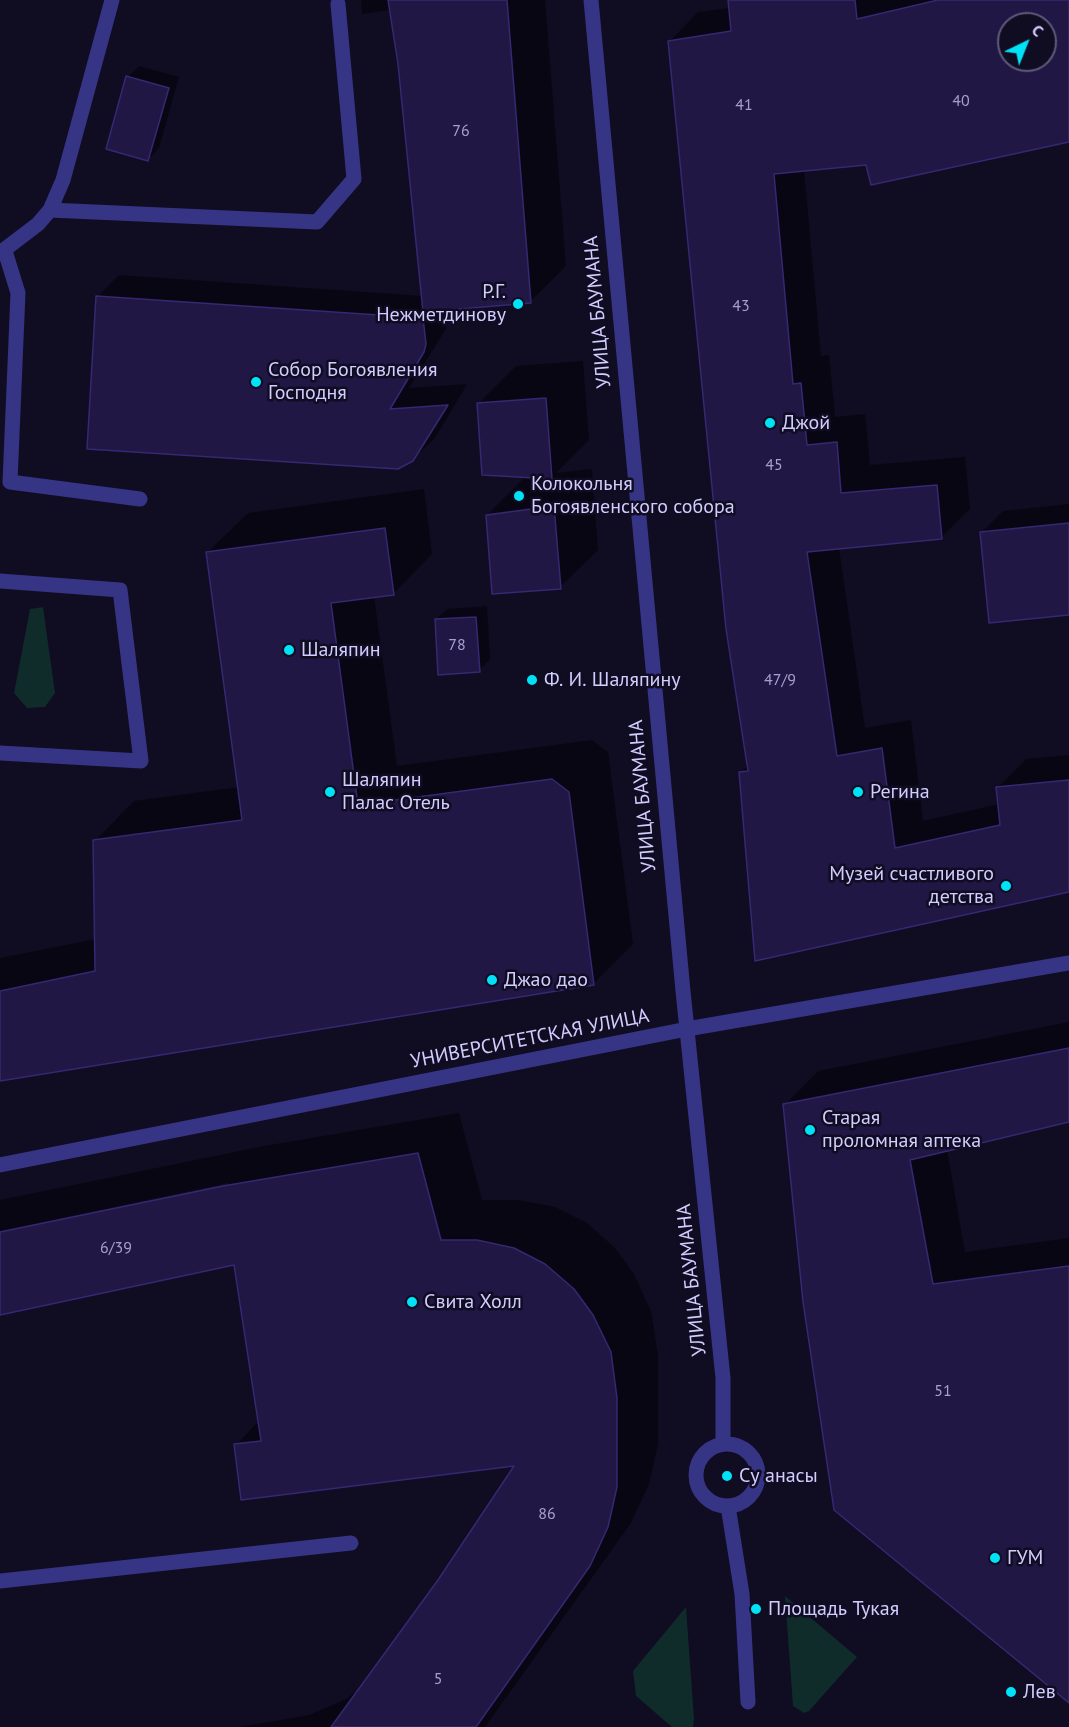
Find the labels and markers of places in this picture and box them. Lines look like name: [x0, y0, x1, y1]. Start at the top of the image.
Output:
place label: Р.Г. Нежметдинову: [376, 280, 506, 327]
marker: Р.Г. Нежметдинову: [511, 297, 525, 311]
place label: Собор Богоявления Господня: [268, 358, 437, 405]
marker: Собор Богоявления Господня: [249, 375, 263, 389]
place label: Джой: [782, 411, 830, 435]
marker: Джой: [763, 416, 777, 430]
place label: Колокольня Богоявленского собора: [531, 472, 735, 519]
marker: Колокольня Богоявленского собора: [512, 489, 526, 503]
place label: Шаляпин: [301, 638, 380, 662]
marker: Шаляпин: [282, 643, 296, 657]
place label: Ф. И. Шаляпину: [544, 668, 681, 692]
marker: Ф. И. Шаляпину: [525, 673, 539, 687]
place label: Шаляпин Палас Отель: [342, 768, 450, 815]
place label: Регина: [870, 780, 930, 804]
marker: Шаляпин Палас Отель: [323, 785, 337, 799]
marker: Регина: [851, 785, 865, 799]
place label: Музей счастливого детства: [829, 862, 994, 909]
marker: Музей счастливого детства: [999, 879, 1013, 893]
place label: Джао дао: [504, 968, 588, 992]
marker: Джао дао: [485, 973, 499, 987]
place label: Старая проломная аптека: [822, 1106, 981, 1153]
marker: Старая проломная аптека: [803, 1123, 817, 1137]
place label: Свита Холл: [424, 1290, 522, 1314]
marker: Свита Холл: [405, 1295, 419, 1309]
place label: Су анасы: [739, 1464, 818, 1488]
marker: Су анасы: [720, 1469, 734, 1483]
place label: ГУМ: [1007, 1546, 1043, 1570]
marker: ГУМ: [988, 1551, 1002, 1565]
place label: Площадь Тукая: [768, 1597, 899, 1621]
marker: Площадь Тукая: [749, 1602, 763, 1616]
place label: Лев: [1023, 1680, 1056, 1704]
marker: Лев: [1004, 1685, 1018, 1699]

